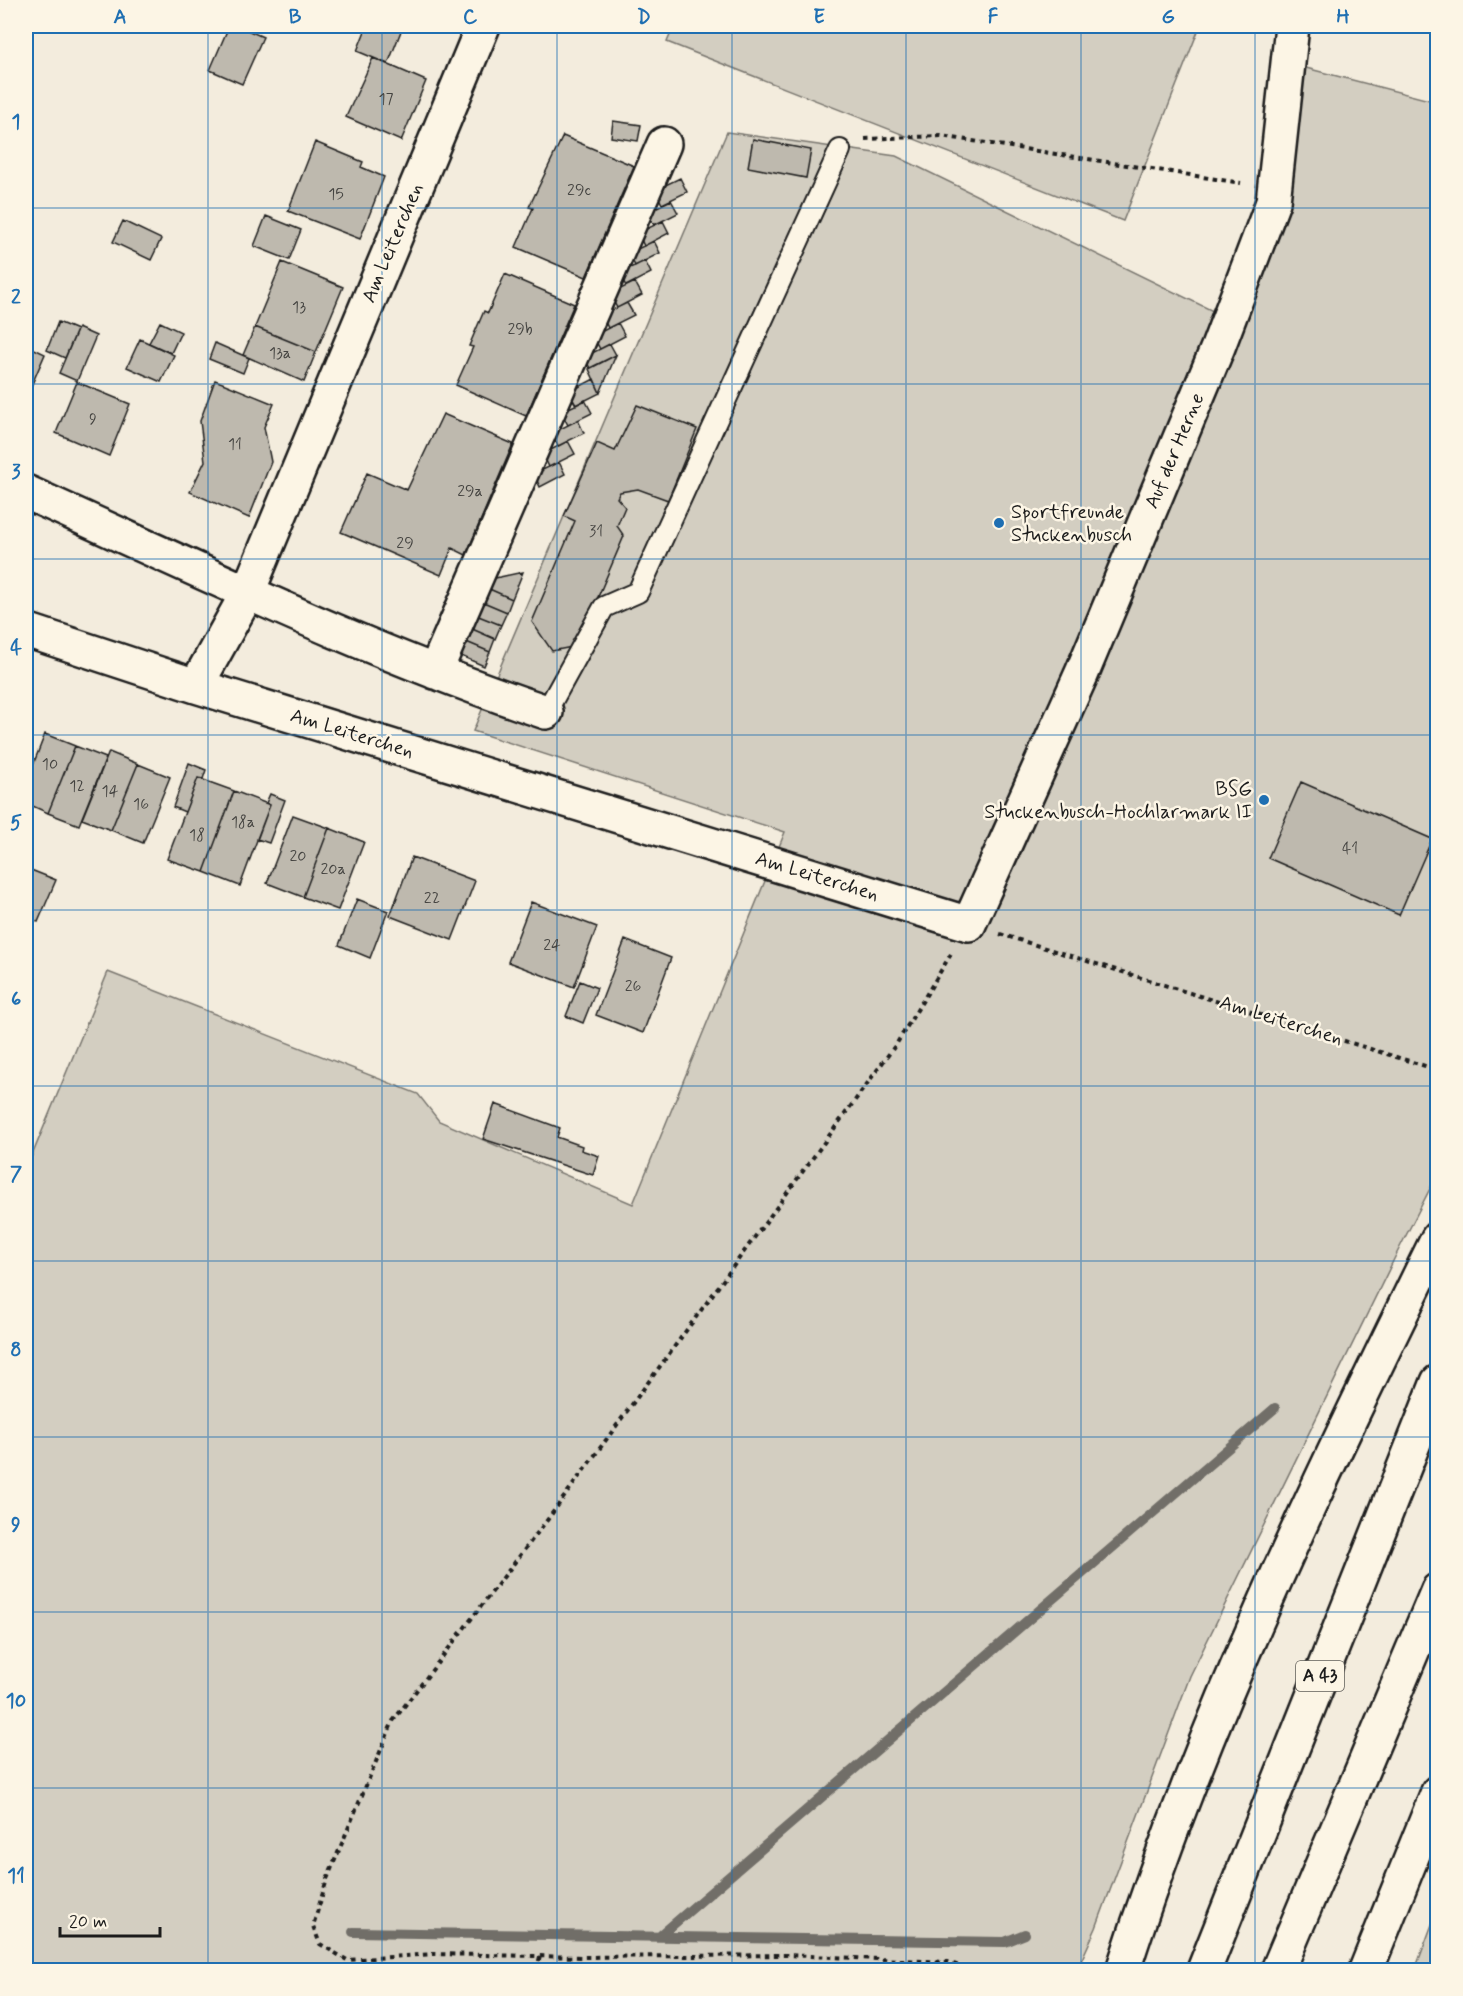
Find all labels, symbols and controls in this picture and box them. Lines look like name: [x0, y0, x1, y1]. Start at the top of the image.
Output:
text: A: [113, 4, 127, 31]
text: B: [289, 4, 302, 31]
text: C: [463, 4, 478, 31]
text: D: [637, 4, 651, 31]
text: E: [813, 4, 825, 31]
text: F: [988, 4, 999, 31]
text: G: [1161, 4, 1175, 31]
text: H: [1336, 4, 1350, 31]
house number: 17: [378, 89, 394, 110]
text: 1: [12, 109, 20, 136]
street label: Am Leiterchen: [356, 179, 430, 307]
house number: 29c: [567, 180, 591, 201]
house number: 15: [328, 184, 344, 205]
text: 2: [11, 284, 21, 311]
house number: 13: [292, 297, 306, 318]
house number: 29b: [507, 319, 533, 340]
house number: 13a: [269, 343, 291, 364]
street label: Auf der Herne: [1139, 389, 1211, 513]
house number: 9: [89, 409, 97, 430]
house number: 11: [228, 434, 242, 455]
text: 3: [11, 459, 21, 486]
house number: 29a: [457, 481, 483, 502]
place label: Sportfreunde Stuckenbusch: [1011, 499, 1132, 549]
marker: Sportfreunde Stuckenbusch: [992, 516, 1006, 530]
house number: 31: [589, 521, 603, 542]
house number: 29: [396, 533, 414, 554]
text: 4: [10, 635, 22, 662]
street label: Am Leiterchen: [287, 702, 417, 766]
house number: 10: [42, 754, 58, 775]
house number: 12: [69, 776, 85, 797]
place label: BSG Stuckenbusch-Hochlarmark II: [984, 776, 1252, 826]
house number: 14: [102, 781, 119, 802]
marker: BSG Stuckenbusch-Hochlarmark II: [1257, 793, 1271, 807]
house number: 16: [133, 794, 149, 815]
text: 5: [10, 810, 22, 837]
house number: 18a: [231, 812, 255, 833]
house number: 18: [189, 825, 205, 846]
house number: 41: [1342, 838, 1358, 859]
street label: Am Leiterchen: [752, 845, 882, 909]
house number: 20: [290, 846, 307, 867]
house number: 20a: [320, 859, 346, 880]
house number: 22: [424, 888, 440, 909]
house number: 24: [543, 935, 561, 956]
house number: 26: [625, 976, 641, 997]
text: 6: [11, 986, 21, 1013]
street label: Am Leiterchen: [1216, 989, 1346, 1053]
text: 7: [10, 1161, 22, 1188]
text: 8: [10, 1337, 22, 1364]
text: 9: [11, 1512, 21, 1539]
road number: A 43: [1296, 1661, 1344, 1691]
text: 10: [6, 1688, 26, 1715]
text: 11: [7, 1863, 25, 1890]
scale bar: [60, 1900, 160, 1938]
text: 20 m: [69, 1910, 107, 1934]

